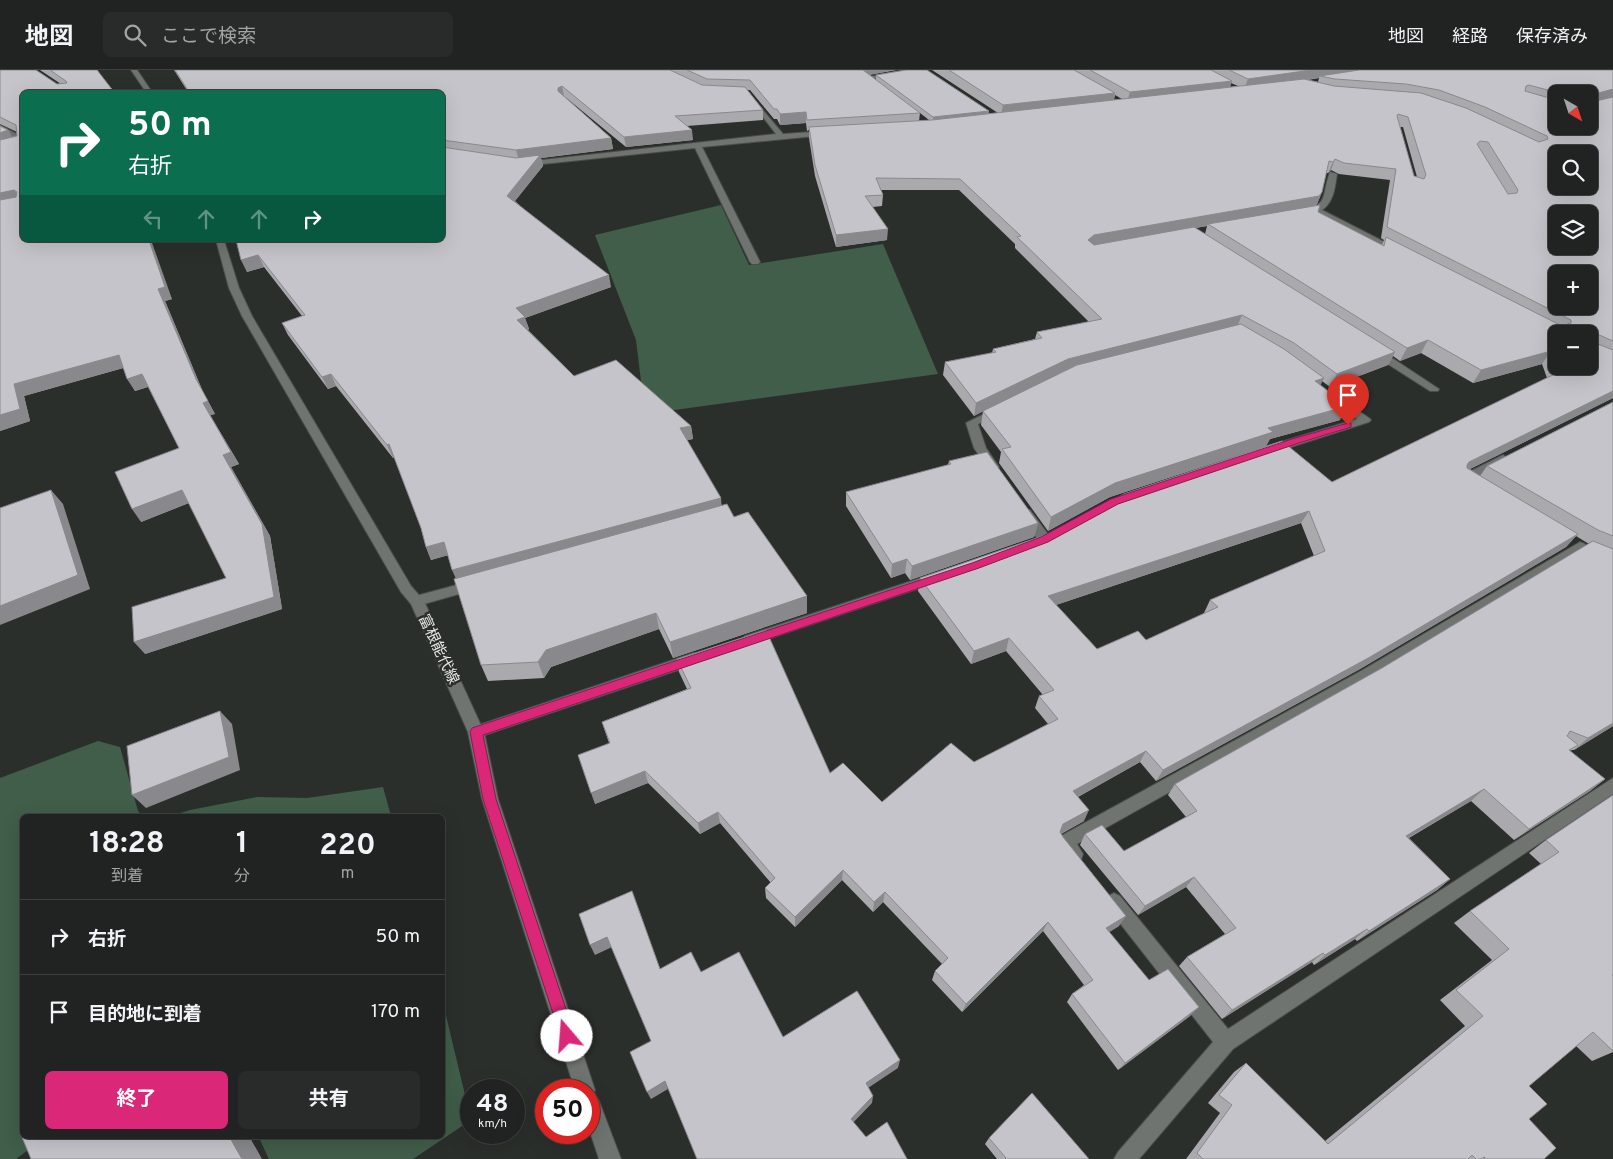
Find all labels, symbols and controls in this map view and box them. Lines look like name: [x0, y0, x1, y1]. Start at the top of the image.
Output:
search box: [103, 12, 453, 57]
icon: search: [121, 21, 149, 49]
text: 地図: [25, 23, 73, 53]
text: ここで検索: [161, 25, 256, 49]
text: 地図: [1388, 26, 1424, 49]
text: 経路: [1452, 26, 1488, 49]
text: 保存済み: [1516, 26, 1588, 49]
north arrow: [1548, 85, 1598, 135]
map controls: [1548, 85, 1598, 375]
text: 50 m: [128, 104, 212, 148]
icon: right: [45, 110, 110, 175]
button: search: [1548, 145, 1598, 195]
text: 右折: [128, 154, 172, 181]
icon: left: [139, 205, 167, 233]
icon: ahead: [192, 205, 220, 233]
icon: ahead: [245, 205, 273, 233]
icon: right: [298, 205, 326, 233]
button: layers: [1548, 205, 1598, 255]
button: +: [1548, 265, 1598, 315]
button: −: [1548, 325, 1598, 375]
pin: [1327, 374, 1369, 425]
icon: arrive: [1334, 381, 1362, 409]
street label: 富根能代線: [413, 611, 463, 688]
text: 18:28: [89, 826, 165, 863]
text: 1: [236, 826, 248, 863]
text: 220: [319, 828, 376, 865]
text: m: [341, 864, 354, 884]
text: 到着: [111, 867, 143, 887]
text: 分: [234, 867, 250, 887]
icon: right: [45, 923, 73, 951]
text: 50 m: [375, 925, 420, 949]
text: 右折: [88, 928, 126, 952]
icon: arrive: [45, 998, 73, 1026]
text: 170 m: [371, 1000, 420, 1024]
text: 目的地に到着: [88, 1003, 202, 1027]
position arrow: [540, 1009, 592, 1061]
button: 終了: [45, 1071, 228, 1129]
button: 共有: [238, 1071, 420, 1129]
speed limit sign: 50: [535, 1079, 600, 1144]
text: 48: [477, 1089, 508, 1121]
text: km/h: [478, 1116, 507, 1132]

